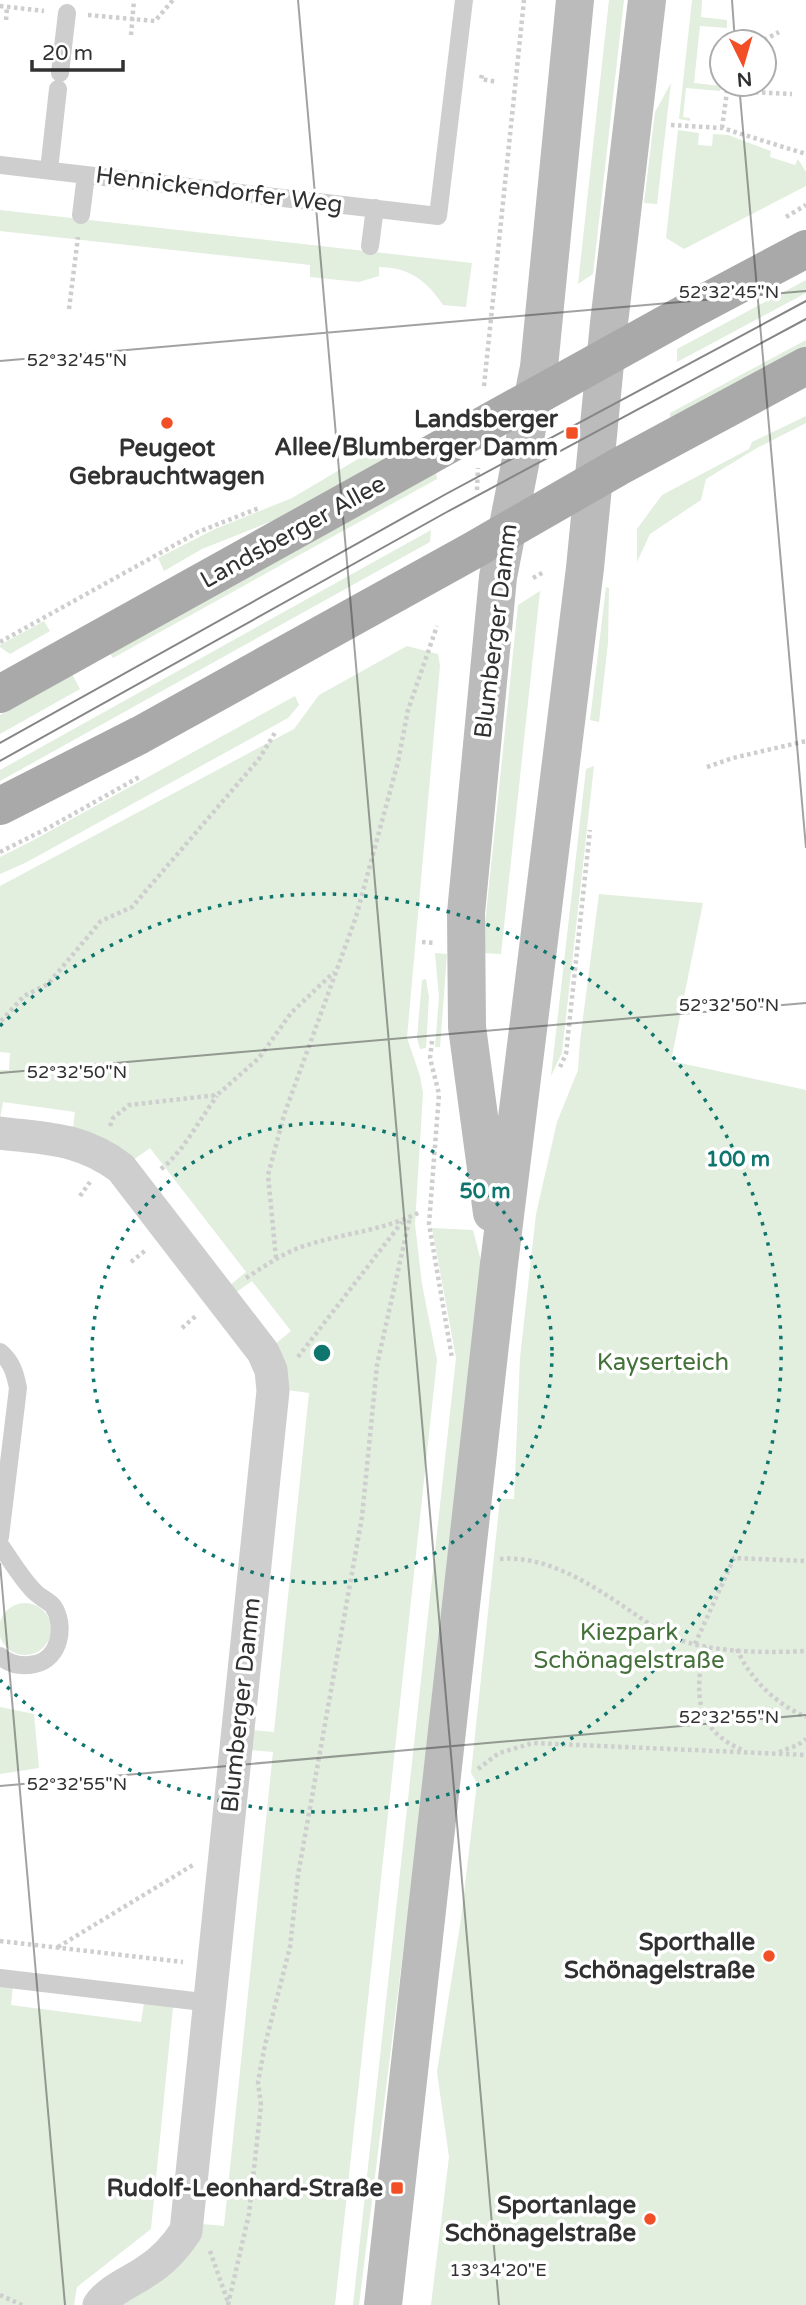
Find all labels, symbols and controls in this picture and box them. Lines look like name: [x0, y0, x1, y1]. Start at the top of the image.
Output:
scale bar: [32, 28, 122, 72]
north arrow: [708, 28, 778, 98]
text: 20 m: [42, 41, 93, 66]
text: N: [736, 67, 753, 91]
street label: Hennickendorfer Weg: [94, 160, 344, 220]
text: 52°32'45"N: [679, 281, 779, 303]
text: 52°32'45"N: [27, 349, 127, 371]
place label: Landsberger Allee/Blumberger Damm: [274, 405, 559, 462]
marker: Peugeot Gebrauchtwagen: [159, 415, 175, 431]
marker: Landsberger Allee/Blumberger Damm: [564, 425, 580, 441]
place label: Peugeot Gebrauchtwagen: [69, 434, 265, 491]
street label: Landsberger Allee: [195, 469, 391, 595]
street label: Blumberger Damm: [468, 522, 524, 740]
text: 52°32'50"N: [679, 994, 779, 1016]
text: 52°32'50"N: [27, 1061, 127, 1083]
text: 100 m: [706, 1147, 770, 1172]
text: 50 m: [459, 1179, 511, 1204]
centre of rings: [310, 1341, 334, 1365]
park label: Kayserteich: [597, 1348, 729, 1377]
street label: Blumberger Damm: [215, 1596, 267, 1814]
park label: Kiezpark Schönagelstraße: [533, 1618, 725, 1675]
text: 52°32'55"N: [679, 1706, 779, 1728]
text: 52°32'55"N: [27, 1773, 127, 1795]
place label: Sporthalle Schönagelstraße: [564, 1928, 755, 1985]
marker: Sporthalle Schönagelstraße: [761, 1948, 777, 1964]
place label: Rudolf-Leonhard-Straße: [106, 2174, 383, 2203]
marker: Rudolf-Leonhard-Straße: [389, 2180, 405, 2196]
place label: Sportanlage Schönagelstraße: [445, 2191, 636, 2248]
marker: Sportanlage Schönagelstraße: [642, 2211, 658, 2227]
text: 13°34'20"E: [449, 2259, 547, 2281]

